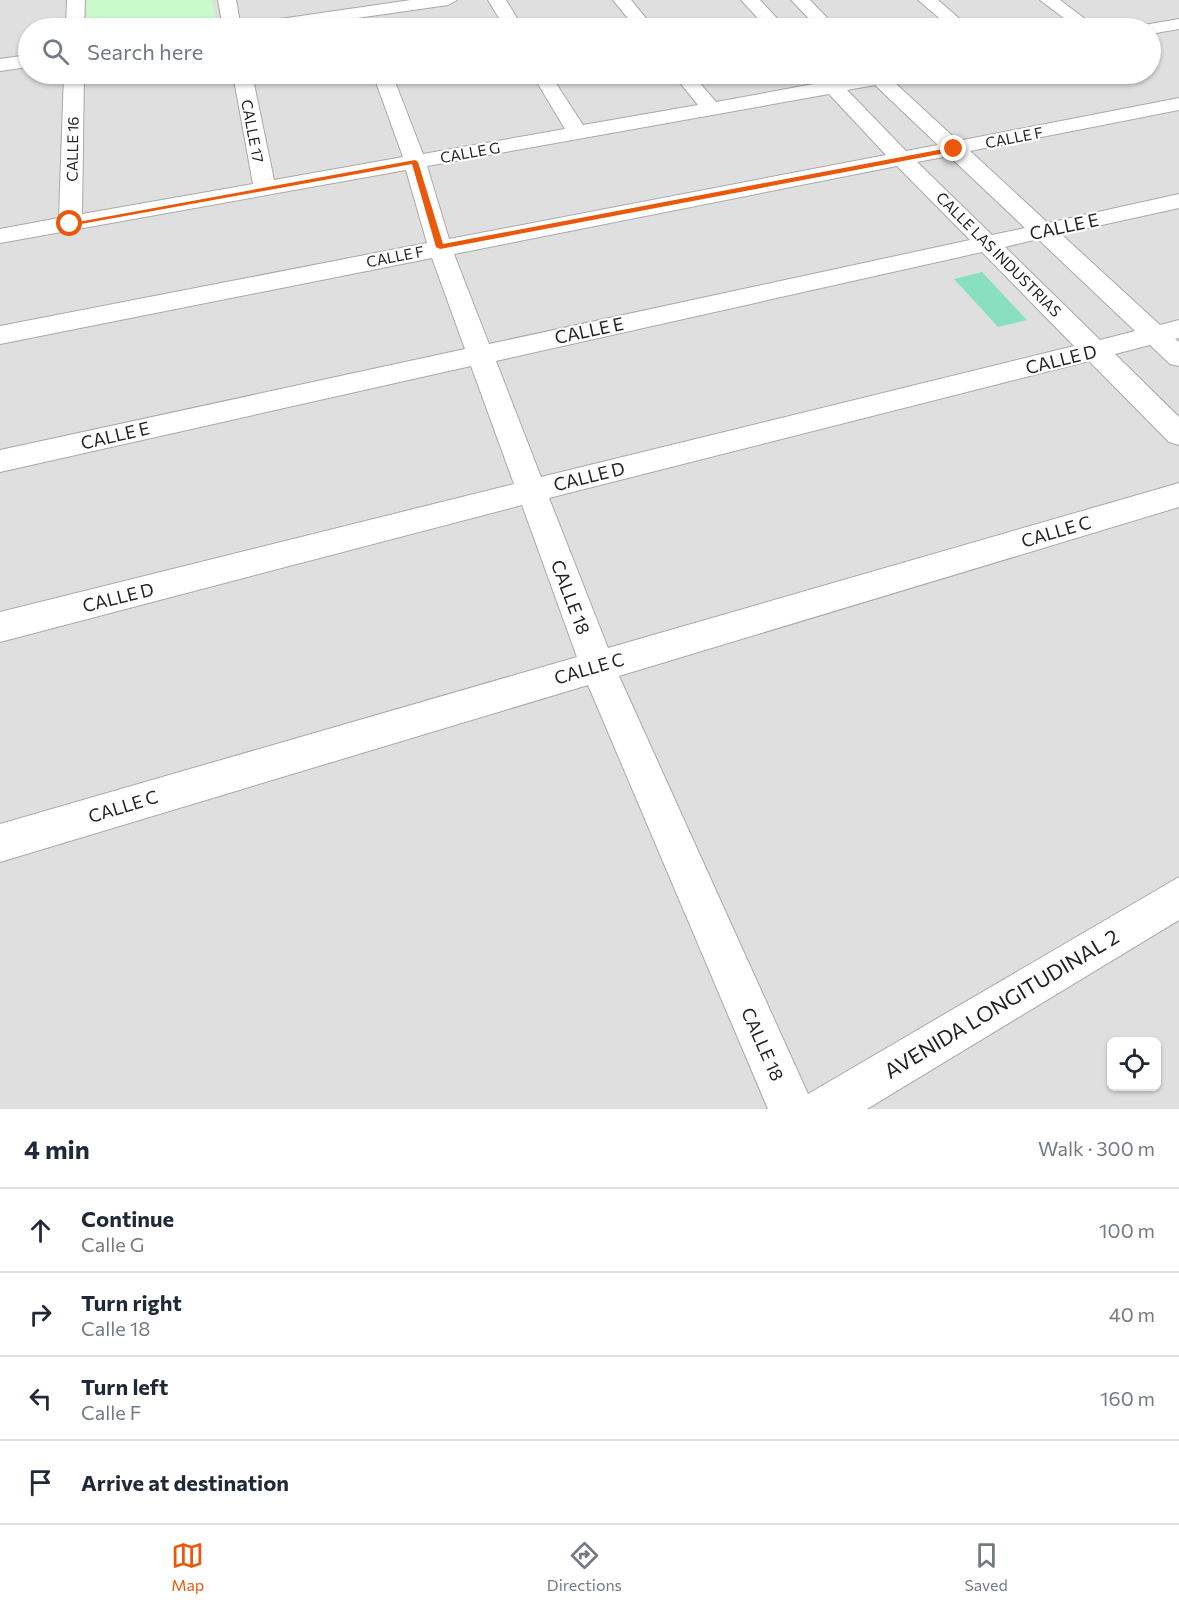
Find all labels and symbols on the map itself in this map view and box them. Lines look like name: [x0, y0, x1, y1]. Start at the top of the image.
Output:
street label: CALLE 17: [238, 98, 268, 164]
street label: CALLE 16: [62, 116, 82, 182]
street label: CALLE F: [984, 123, 1044, 151]
route end: [940, 135, 966, 161]
street label: CALLE G: [439, 138, 501, 166]
street label: CALLE LAS INDUSTRIAS: [933, 188, 1065, 320]
street label: CALLE E: [1027, 208, 1101, 244]
route start: [56, 210, 82, 236]
street label: CALLE F: [365, 242, 425, 270]
street label: CALLE E: [552, 312, 626, 348]
street label: CALLE D: [1023, 340, 1099, 378]
street label: CALLE E: [78, 416, 152, 454]
street label: CALLE D: [551, 457, 627, 495]
street label: CALLE C: [1018, 511, 1094, 551]
street label: CALLE 18: [547, 557, 595, 637]
street label: CALLE D: [80, 578, 156, 616]
street label: CALLE C: [551, 648, 627, 688]
street label: CALLE C: [85, 785, 161, 827]
street label: AVENIDA LONGITUDINAL 2: [879, 923, 1123, 1083]
street label: CALLE 18: [737, 1004, 789, 1084]

